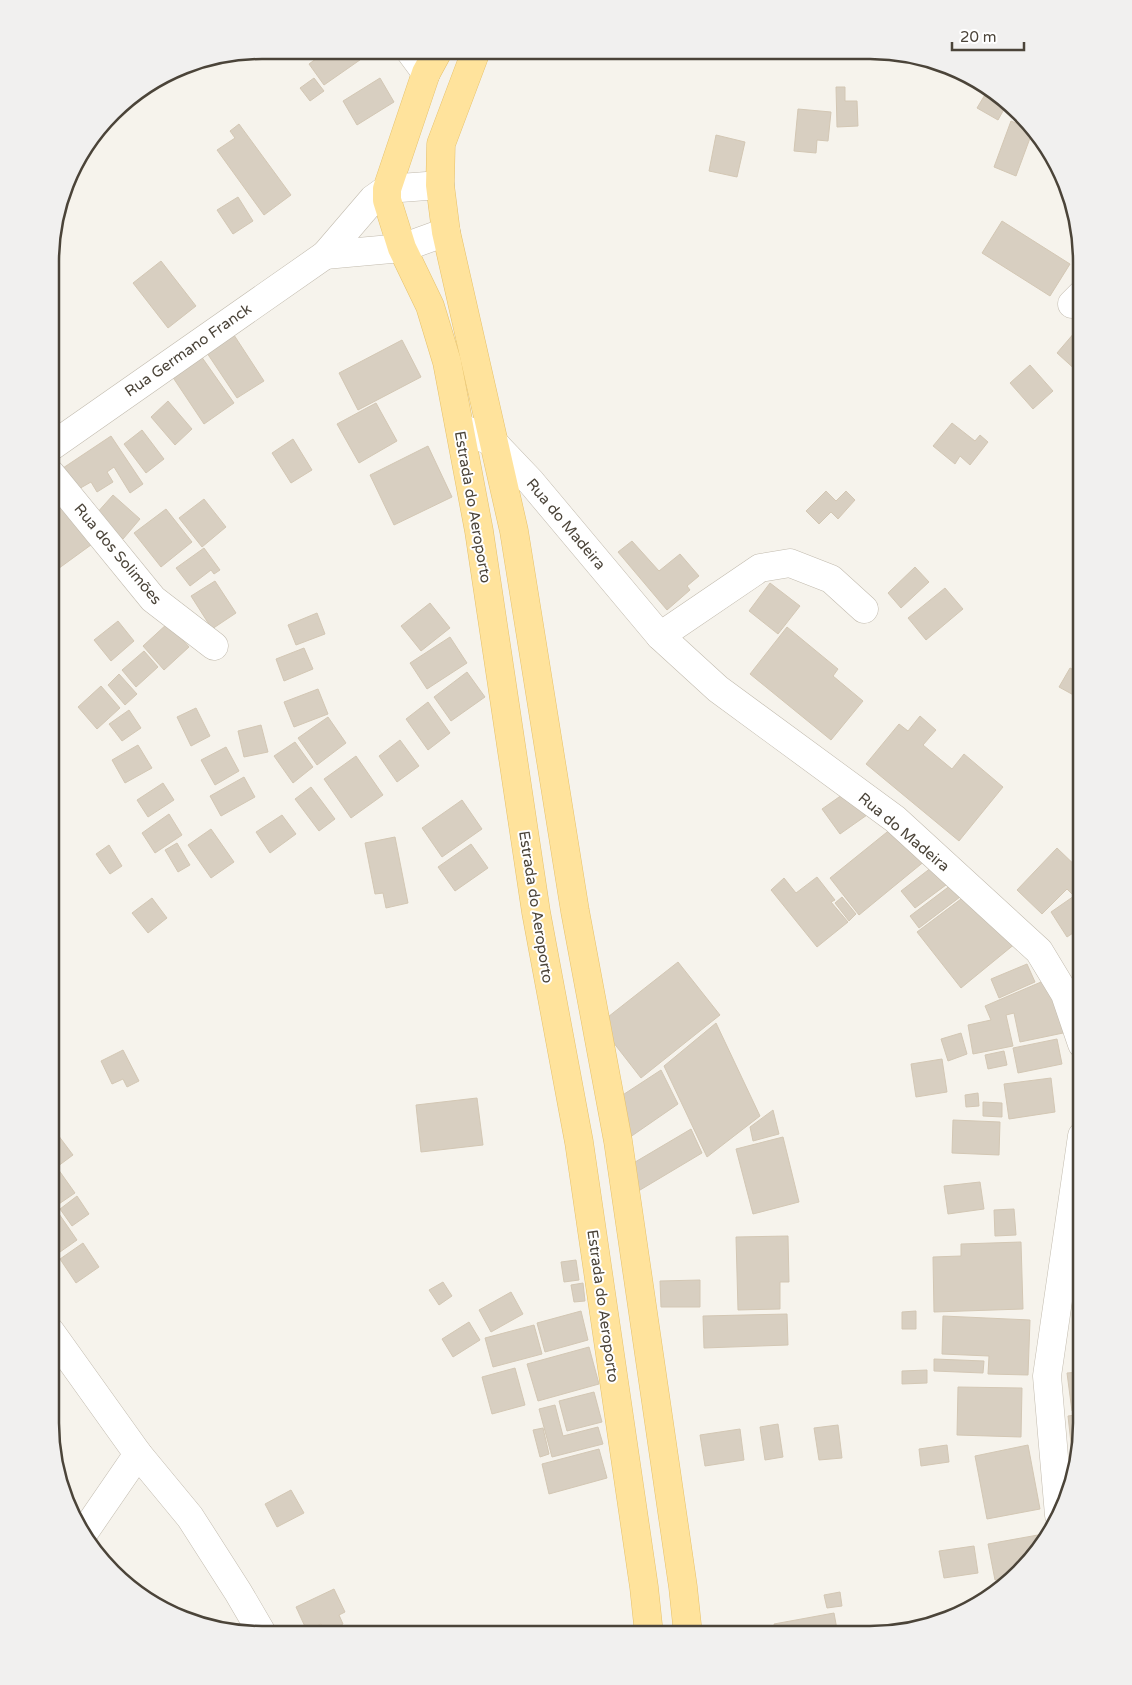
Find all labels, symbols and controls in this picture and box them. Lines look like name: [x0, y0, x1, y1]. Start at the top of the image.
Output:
scale bar: [952, 20, 1024, 52]
text: 20 m: [960, 28, 997, 46]
street label: Rua Germano Franck: [121, 300, 255, 400]
street label: Estrada do Aeroporto: [451, 430, 495, 584]
street label: Rua do Madeira: [523, 475, 609, 573]
street label: Rua dos Solimões: [71, 500, 165, 608]
street label: Rua do Madeira: [855, 789, 953, 875]
street label: Estrada do Aeroporto: [515, 830, 557, 984]
street label: Estrada do Aeroporto: [583, 1228, 623, 1384]

